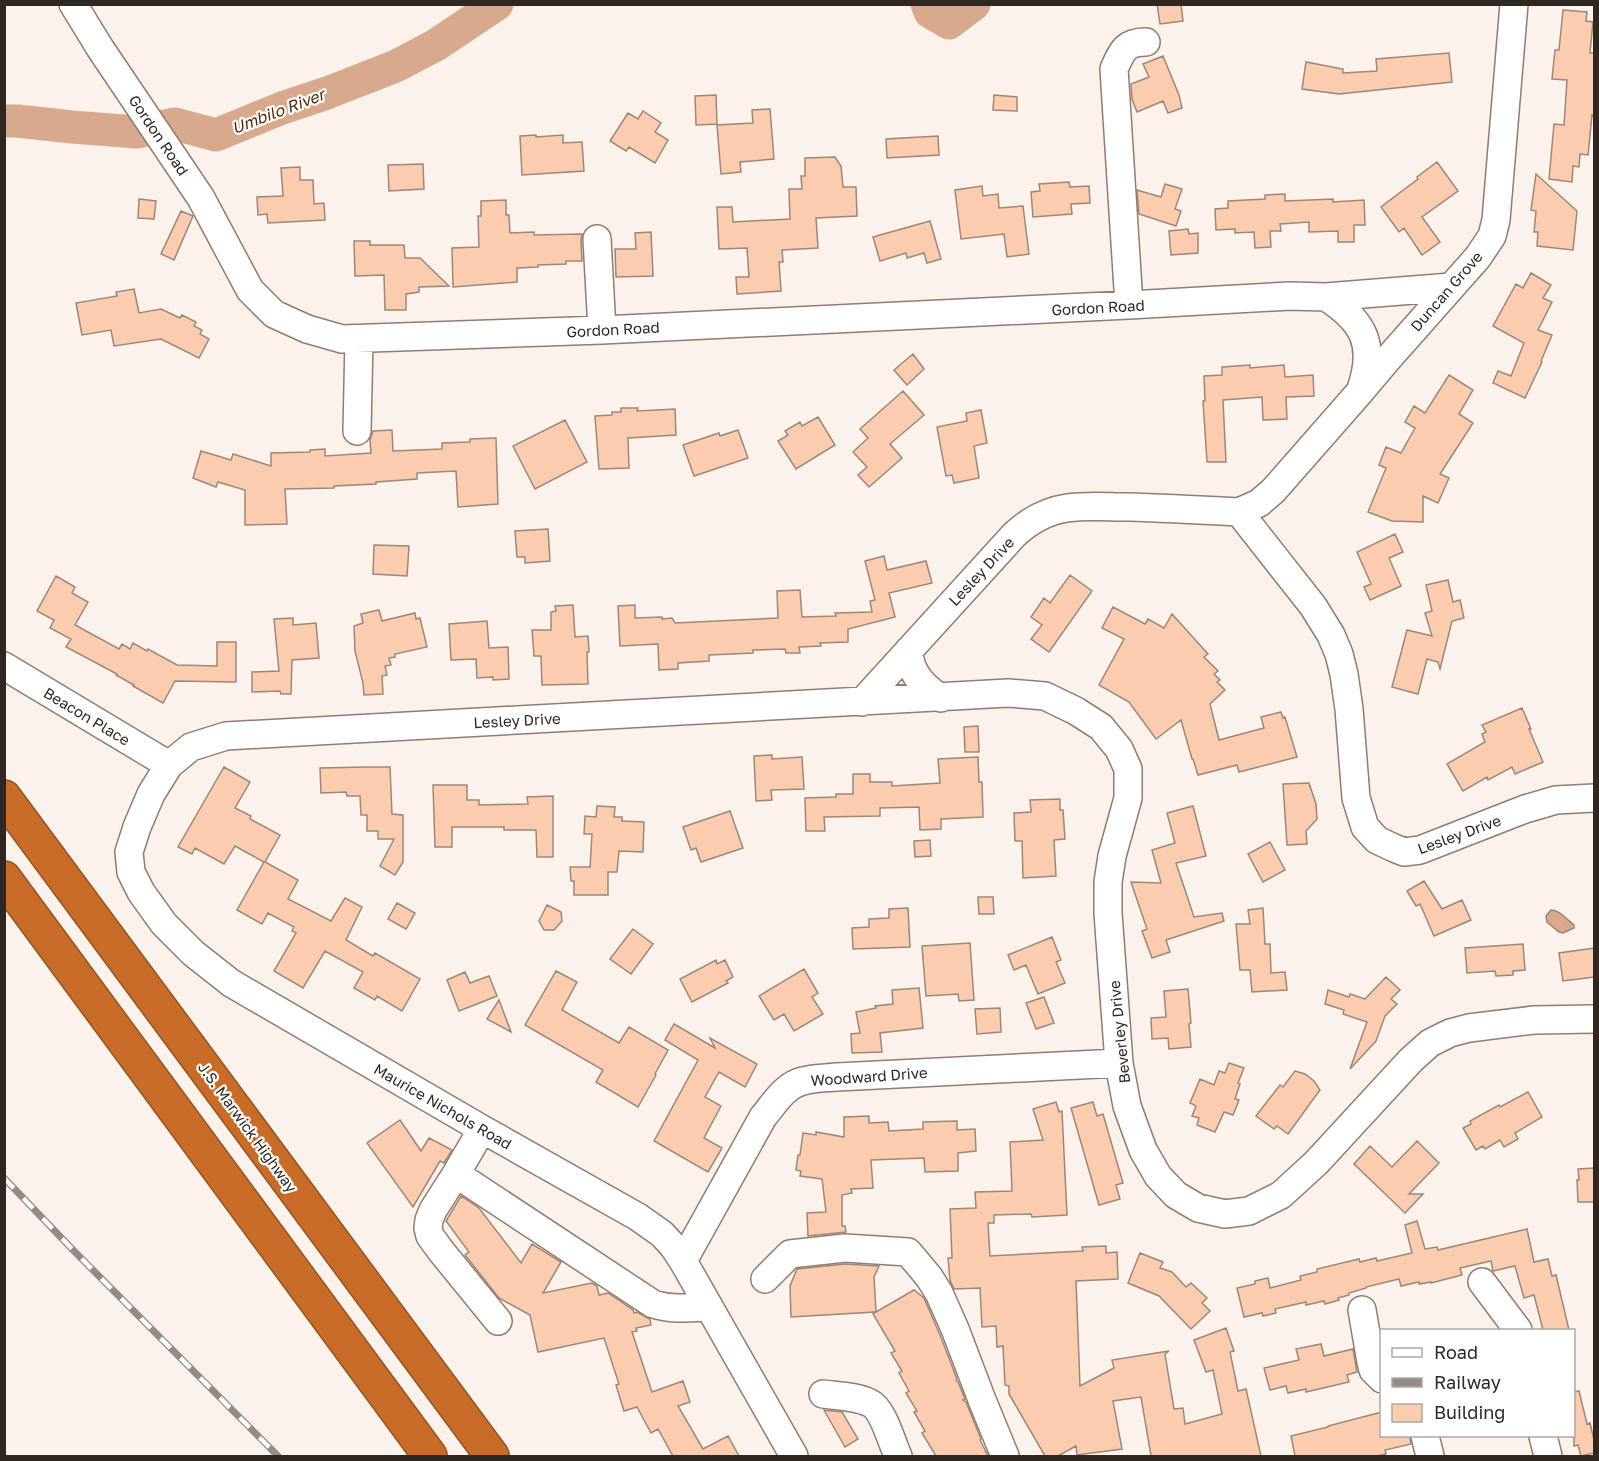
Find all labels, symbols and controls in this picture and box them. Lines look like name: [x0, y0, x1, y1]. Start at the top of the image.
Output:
water label: Umbilo River: [229, 83, 330, 138]
street label: Gordon Road: [125, 91, 193, 179]
street label: Duncan Grove: [1406, 247, 1486, 335]
street label: Gordon Road: [1051, 296, 1145, 318]
street label: Gordon Road: [566, 318, 660, 340]
street label: Lesley Drive: [945, 533, 1018, 609]
street label: Beacon Place: [41, 683, 134, 749]
street label: Lesley Drive: [473, 709, 561, 731]
street label: Lesley Drive: [1415, 810, 1503, 857]
street label: Beverley Drive: [1105, 979, 1133, 1084]
street label: J.S. Marwick Highway: [195, 1059, 302, 1196]
street label: Maurice Nichols Road: [371, 1059, 515, 1153]
street label: Woodward Drive: [810, 1063, 928, 1089]
legend: [1380, 1329, 1575, 1437]
text: Road: [1434, 1341, 1478, 1363]
text: Railway: [1434, 1371, 1501, 1393]
text: Building: [1434, 1401, 1505, 1423]

